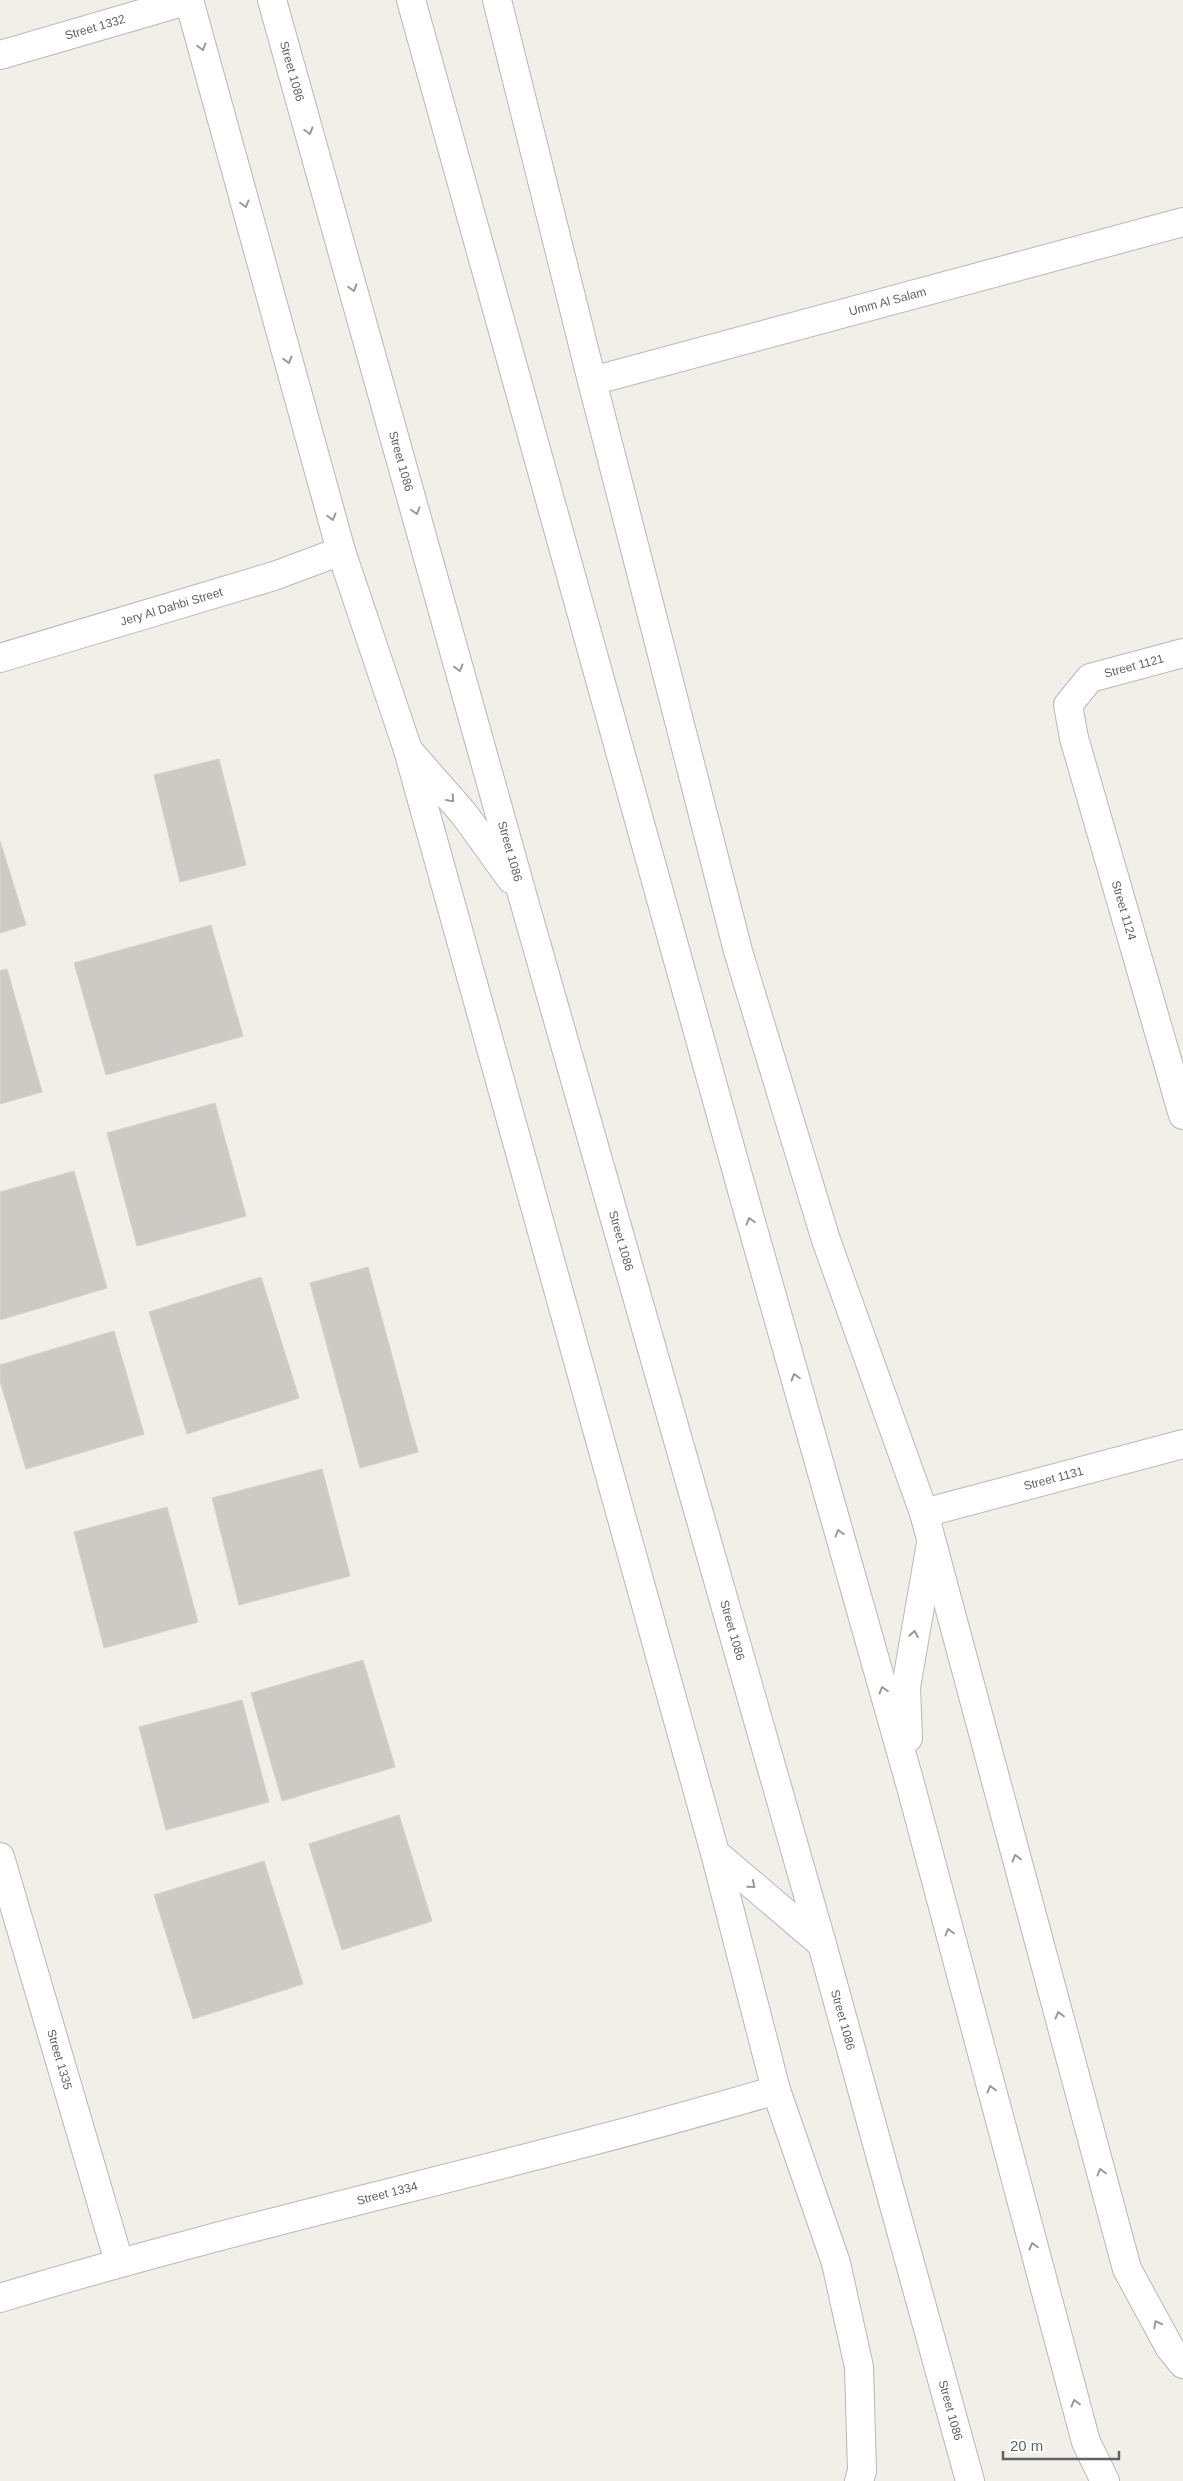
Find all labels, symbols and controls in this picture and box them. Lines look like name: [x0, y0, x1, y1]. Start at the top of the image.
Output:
street label: Street 1332: [63, 12, 127, 43]
street label: Street 1086: [277, 39, 307, 103]
one-way arrow: [196, 43, 207, 51]
one-way arrow: [303, 127, 314, 136]
one-way arrow: [240, 199, 250, 207]
one-way arrow: [347, 283, 358, 292]
street label: Umm Al Salam: [847, 284, 928, 319]
one-way arrow: [283, 356, 293, 364]
street label: Street 1086: [386, 429, 416, 493]
one-way arrow: [410, 507, 421, 516]
one-way arrow: [326, 512, 336, 521]
street label: Jery Al Dahbi Street: [119, 585, 225, 629]
street label: Street 1121: [1103, 651, 1166, 681]
one-way arrow: [454, 663, 464, 672]
one-way arrow: [445, 794, 454, 803]
street label: Street 1086: [495, 820, 525, 883]
street label: Street 1124: [1109, 879, 1139, 942]
street label: Street 1086: [606, 1209, 636, 1273]
one-way arrow: [746, 1217, 756, 1225]
one-way arrow: [790, 1373, 800, 1382]
street label: Street 1131: [1022, 1464, 1085, 1493]
one-way arrow: [834, 1529, 845, 1538]
street label: Street 1086: [717, 1598, 748, 1662]
one-way arrow: [909, 1630, 919, 1638]
one-way arrow: [879, 1686, 889, 1694]
one-way arrow: [1012, 1855, 1022, 1863]
one-way arrow: [746, 1879, 755, 1888]
one-way arrow: [944, 1928, 955, 1937]
street label: Street 1086: [828, 1988, 858, 2052]
one-way arrow: [1054, 2011, 1064, 2020]
street label: Street 1335: [44, 2028, 75, 2092]
one-way arrow: [986, 2085, 997, 2094]
one-way arrow: [1096, 2167, 1107, 2176]
street label: Street 1334: [355, 2179, 419, 2208]
one-way arrow: [1029, 2242, 1039, 2251]
one-way arrow: [1153, 2320, 1163, 2329]
street label: Street 1086: [936, 2378, 966, 2442]
one-way arrow: [1071, 2399, 1081, 2407]
scale bar: [1003, 2428, 1119, 2460]
text: 20 m: [1010, 2437, 1043, 2454]

